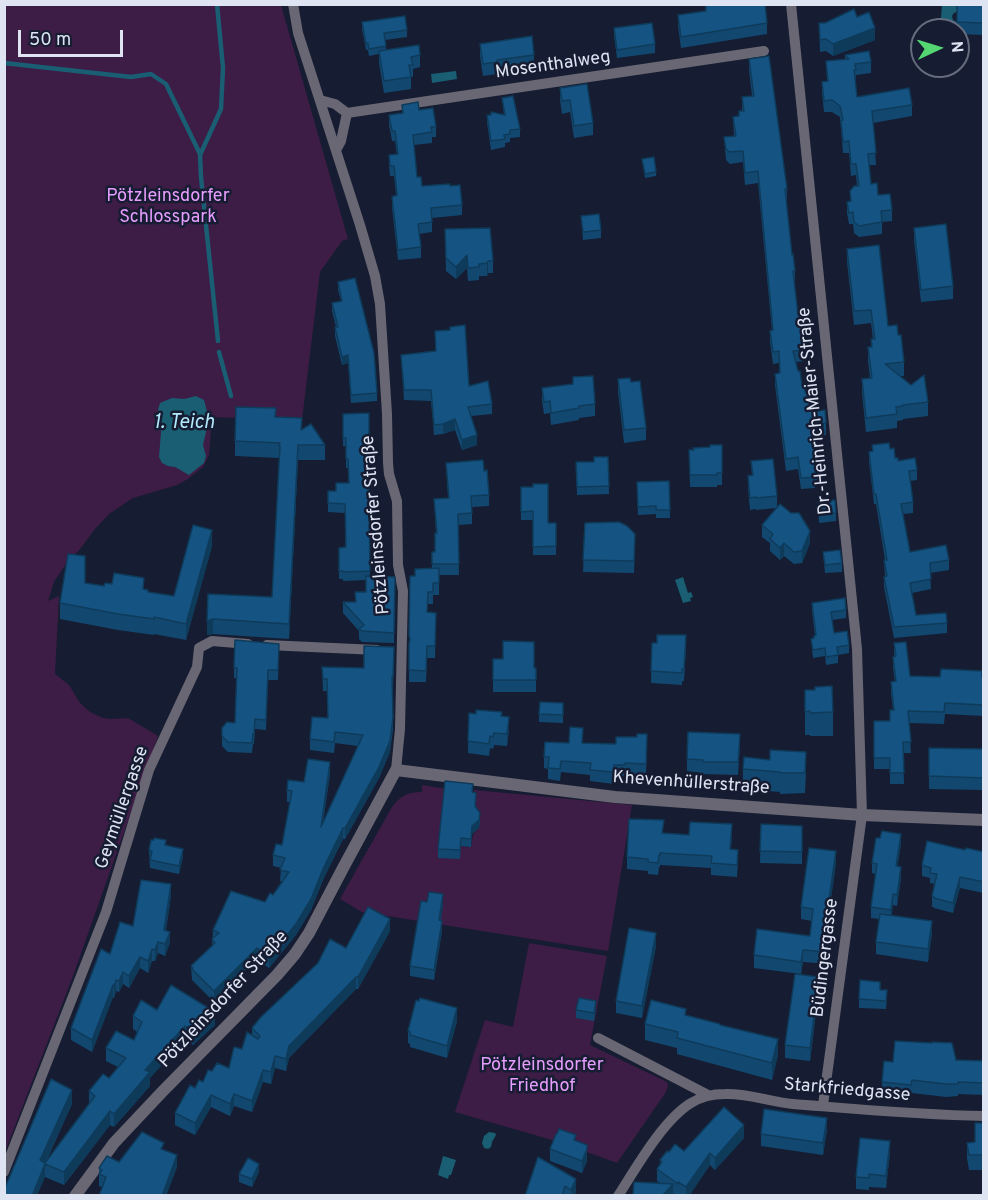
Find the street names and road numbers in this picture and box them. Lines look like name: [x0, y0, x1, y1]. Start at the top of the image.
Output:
street label: Mosenthalweg: [494, 47, 612, 85]
street label: Dr.-Heinrich-Maier-Straße: [794, 306, 838, 516]
street label: Pötzleinsdorfer Straße: [358, 434, 396, 616]
street label: Geymüllergasse: [92, 744, 154, 872]
street label: Khevenhüllerstraße: [612, 768, 770, 800]
street label: Büdingergasse: [808, 897, 844, 1019]
street label: Pötzleinsdorfer Straße: [155, 927, 293, 1073]
street label: Starkfriedgasse: [783, 1075, 911, 1107]

